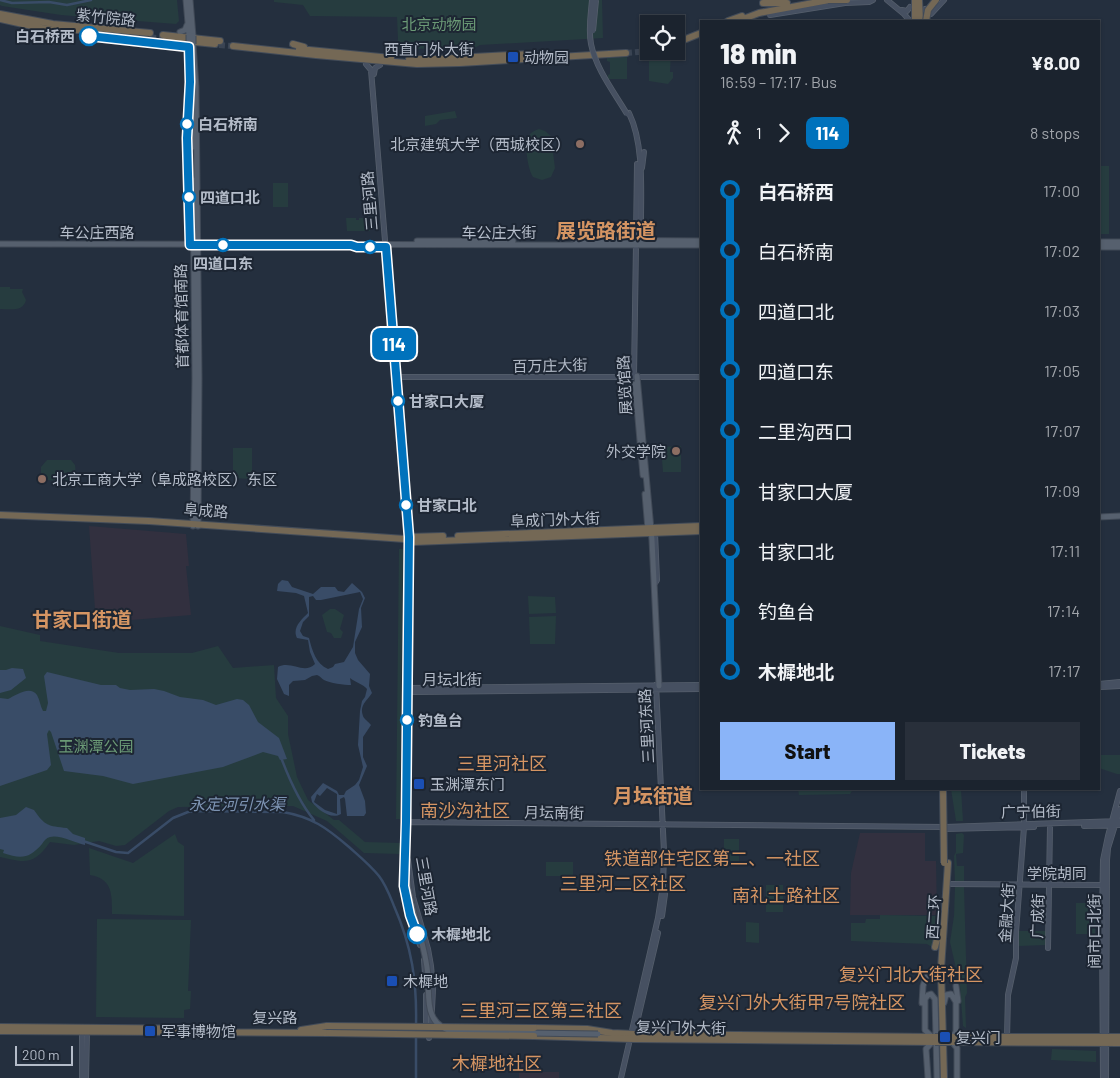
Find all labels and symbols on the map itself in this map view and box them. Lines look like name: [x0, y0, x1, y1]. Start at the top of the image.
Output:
street label: 紫竹院路: [75, 5, 137, 29]
park label: 北京动物园: [401, 15, 477, 33]
marker: 白石桥西: [79, 26, 99, 46]
place label: 白石桥西: [15, 27, 75, 45]
street label: 西直门外大街: [384, 40, 474, 58]
place label: 动物园: [524, 48, 569, 66]
marker: 动物园: [506, 50, 520, 64]
place label: 白石桥南: [198, 115, 258, 133]
marker: 白石桥南: [180, 117, 194, 131]
place label: 北京建筑大学（西城校区）: [390, 135, 570, 153]
marker: 北京建筑大学（西城校区）: [574, 138, 586, 150]
street label: 三里河路: [357, 170, 381, 232]
place label: 四道口北: [200, 188, 260, 206]
marker: 四道口北: [182, 190, 196, 204]
district label: 展览路街道: [556, 218, 656, 242]
street label: 车公庄西路: [59, 223, 135, 241]
street label: 车公庄大街: [461, 223, 537, 241]
marker: 四道口东: [216, 238, 230, 252]
unlabelled marker: [363, 240, 377, 254]
place label: 四道口东: [193, 254, 253, 272]
street label: 首都体育馆南路: [171, 263, 191, 369]
line badge: 114: [365, 328, 423, 360]
street label: 百万庄大街: [512, 355, 588, 375]
street label: 展览馆路: [613, 355, 635, 415]
place label: 甘家口大厦: [409, 392, 484, 410]
marker: 甘家口大厦: [391, 394, 405, 408]
place label: 外交学院: [606, 442, 666, 460]
marker: 外交学院: [670, 445, 682, 457]
place label: 北京工商大学（阜成路校区）东区: [52, 470, 277, 488]
marker: 北京工商大学（阜成路校区）东区: [36, 473, 48, 485]
place label: 甘家口北: [417, 496, 477, 514]
marker: 甘家口北: [399, 498, 413, 512]
street label: 阜成路: [183, 499, 229, 521]
street label: 阜成门外大街: [510, 508, 600, 530]
district label: 甘家口街道: [32, 607, 132, 631]
street label: 月坛北街: [422, 670, 482, 688]
street label: 三里河东路: [635, 688, 657, 764]
place label: 钓鱼台: [418, 711, 463, 729]
marker: 钓鱼台: [400, 713, 414, 727]
park label: 玉渊潭公园: [58, 737, 134, 755]
district label: 三里河社区: [457, 752, 547, 774]
place label: 玉渊潭东门: [430, 775, 505, 793]
marker: 玉渊潭东门: [412, 777, 426, 791]
district label: 月坛街道: [613, 783, 693, 807]
water label: 永定河引水渠: [189, 794, 287, 813]
district label: 南沙沟社区: [420, 799, 510, 821]
street label: 广宁伯街: [1001, 801, 1061, 821]
street label: 月坛南街: [524, 802, 584, 822]
district label: 铁道部住宅区第二、一社区: [604, 847, 820, 869]
street label: 三里河路: [413, 855, 441, 917]
street label: 学院胡同: [1027, 864, 1087, 882]
district label: 三里河二区社区: [560, 872, 686, 894]
street label: 金融大街: [995, 882, 1017, 944]
district label: 南礼士路社区: [732, 884, 840, 906]
street label: 广成街: [1027, 893, 1047, 939]
street label: 闹市口北街: [1085, 893, 1103, 969]
street label: 西二环: [922, 894, 944, 940]
marker: 木樨地北: [407, 924, 427, 944]
place label: 木樨地北: [431, 925, 491, 943]
district label: 复兴门北大街社区: [839, 963, 983, 985]
place label: 木樨地: [403, 972, 448, 990]
marker: 木樨地: [385, 974, 399, 988]
district label: 复兴门外大街甲7号院社区: [699, 991, 905, 1013]
district label: 三里河三区第三社区: [460, 999, 622, 1021]
street label: 复兴路: [252, 1008, 298, 1026]
street label: 复兴门外大街: [636, 1017, 726, 1037]
place label: 军事博物馆: [161, 1022, 236, 1040]
marker: 军事博物馆: [143, 1024, 157, 1038]
place label: 复兴门: [956, 1028, 1001, 1046]
marker: 复兴门: [938, 1030, 952, 1044]
scale bar: [15, 1043, 72, 1066]
district label: 木樨地社区: [452, 1052, 542, 1074]

